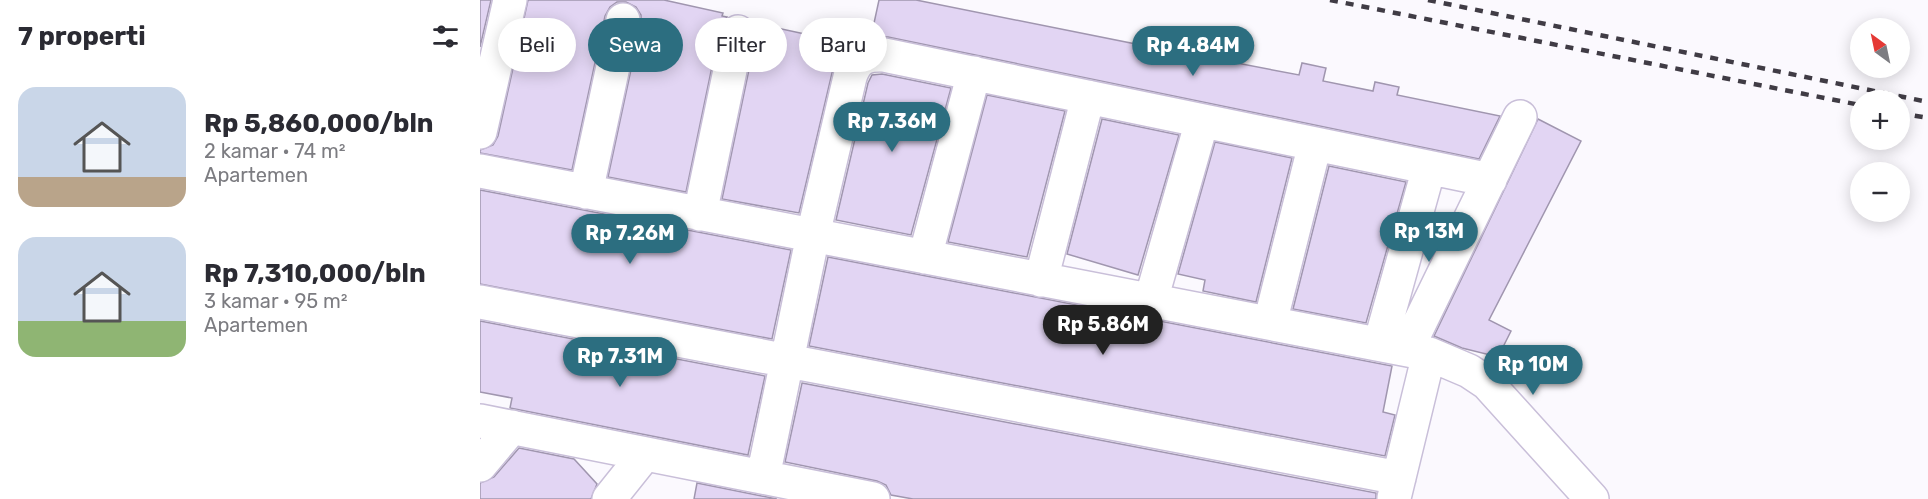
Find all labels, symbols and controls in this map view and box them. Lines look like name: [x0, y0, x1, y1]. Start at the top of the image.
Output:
chip: Beli: [498, 18, 576, 72]
chip: Sewa: [588, 18, 683, 72]
chip: Filter: [695, 18, 787, 72]
chip: Baru: [799, 18, 887, 72]
north arrow: [1850, 18, 1910, 78]
map controls: [1850, 18, 1910, 222]
icon: filters: [429, 20, 462, 53]
text: 7 properti: [18, 21, 146, 52]
pin: Rp 4.84M: [1131, 26, 1255, 77]
text: Rp 4.84M: [1146, 33, 1240, 57]
button: +: [1850, 90, 1910, 150]
pin: Rp 7.36M: [830, 102, 954, 153]
text: Rp 5,860,000/bln: [204, 108, 434, 139]
text: Rp 7.36M: [847, 109, 937, 133]
icon: home: [66, 111, 138, 183]
text: 2 kamar · 74 m²: [204, 139, 346, 163]
button: −: [1850, 162, 1910, 222]
text: Apartemen: [204, 163, 308, 187]
pin: Rp 13M: [1380, 212, 1478, 263]
pin: Rp 7.26M: [568, 214, 692, 265]
text: Rp 13M: [1394, 219, 1464, 243]
text: Rp 7.26M: [585, 221, 675, 245]
text: Rp 7,310,000/bln: [204, 258, 426, 289]
icon: home: [66, 261, 138, 333]
text: 3 kamar · 95 m²: [204, 289, 348, 313]
pin: Rp 5.86M: [1041, 305, 1165, 356]
text: Rp 5.86M: [1057, 312, 1149, 336]
text: Apartemen: [204, 313, 308, 337]
pin: Rp 7.31M: [558, 337, 682, 388]
text: Rp 7.31M: [577, 344, 663, 368]
pin: Rp 10M: [1484, 345, 1582, 396]
text: Rp 10M: [1498, 352, 1568, 376]

